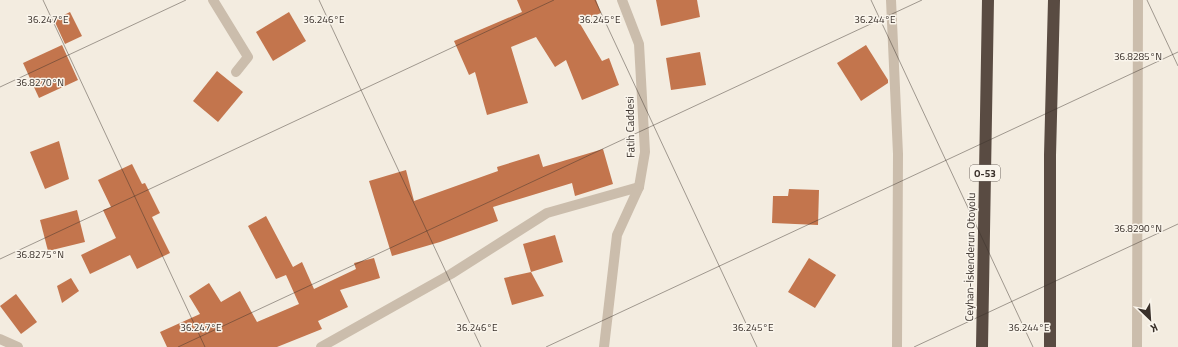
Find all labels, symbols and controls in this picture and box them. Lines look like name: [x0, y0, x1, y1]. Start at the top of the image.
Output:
text: 36.247°E: [27, 12, 69, 27]
text: 36.246°E: [303, 12, 345, 27]
text: 36.245°E: [579, 12, 621, 27]
text: 36.244°E: [854, 12, 896, 27]
text: 36.8285°N: [1114, 49, 1162, 64]
text: 36.8270°N: [16, 75, 64, 90]
street label: Fatih Caddesi: [621, 96, 639, 158]
road number: O-53: [970, 165, 1000, 181]
street label: Ceyhan-İskenderun Otoyolu: [961, 192, 979, 322]
text: 36.8290°N: [1114, 221, 1162, 236]
text: 36.8275°N: [16, 247, 64, 262]
north arrow: [1130, 299, 1170, 339]
text: K: [1147, 319, 1161, 337]
text: 36.247°E: [180, 320, 222, 335]
text: 36.246°E: [456, 320, 498, 335]
text: 36.245°E: [732, 320, 774, 335]
text: 36.244°E: [1008, 320, 1050, 335]

